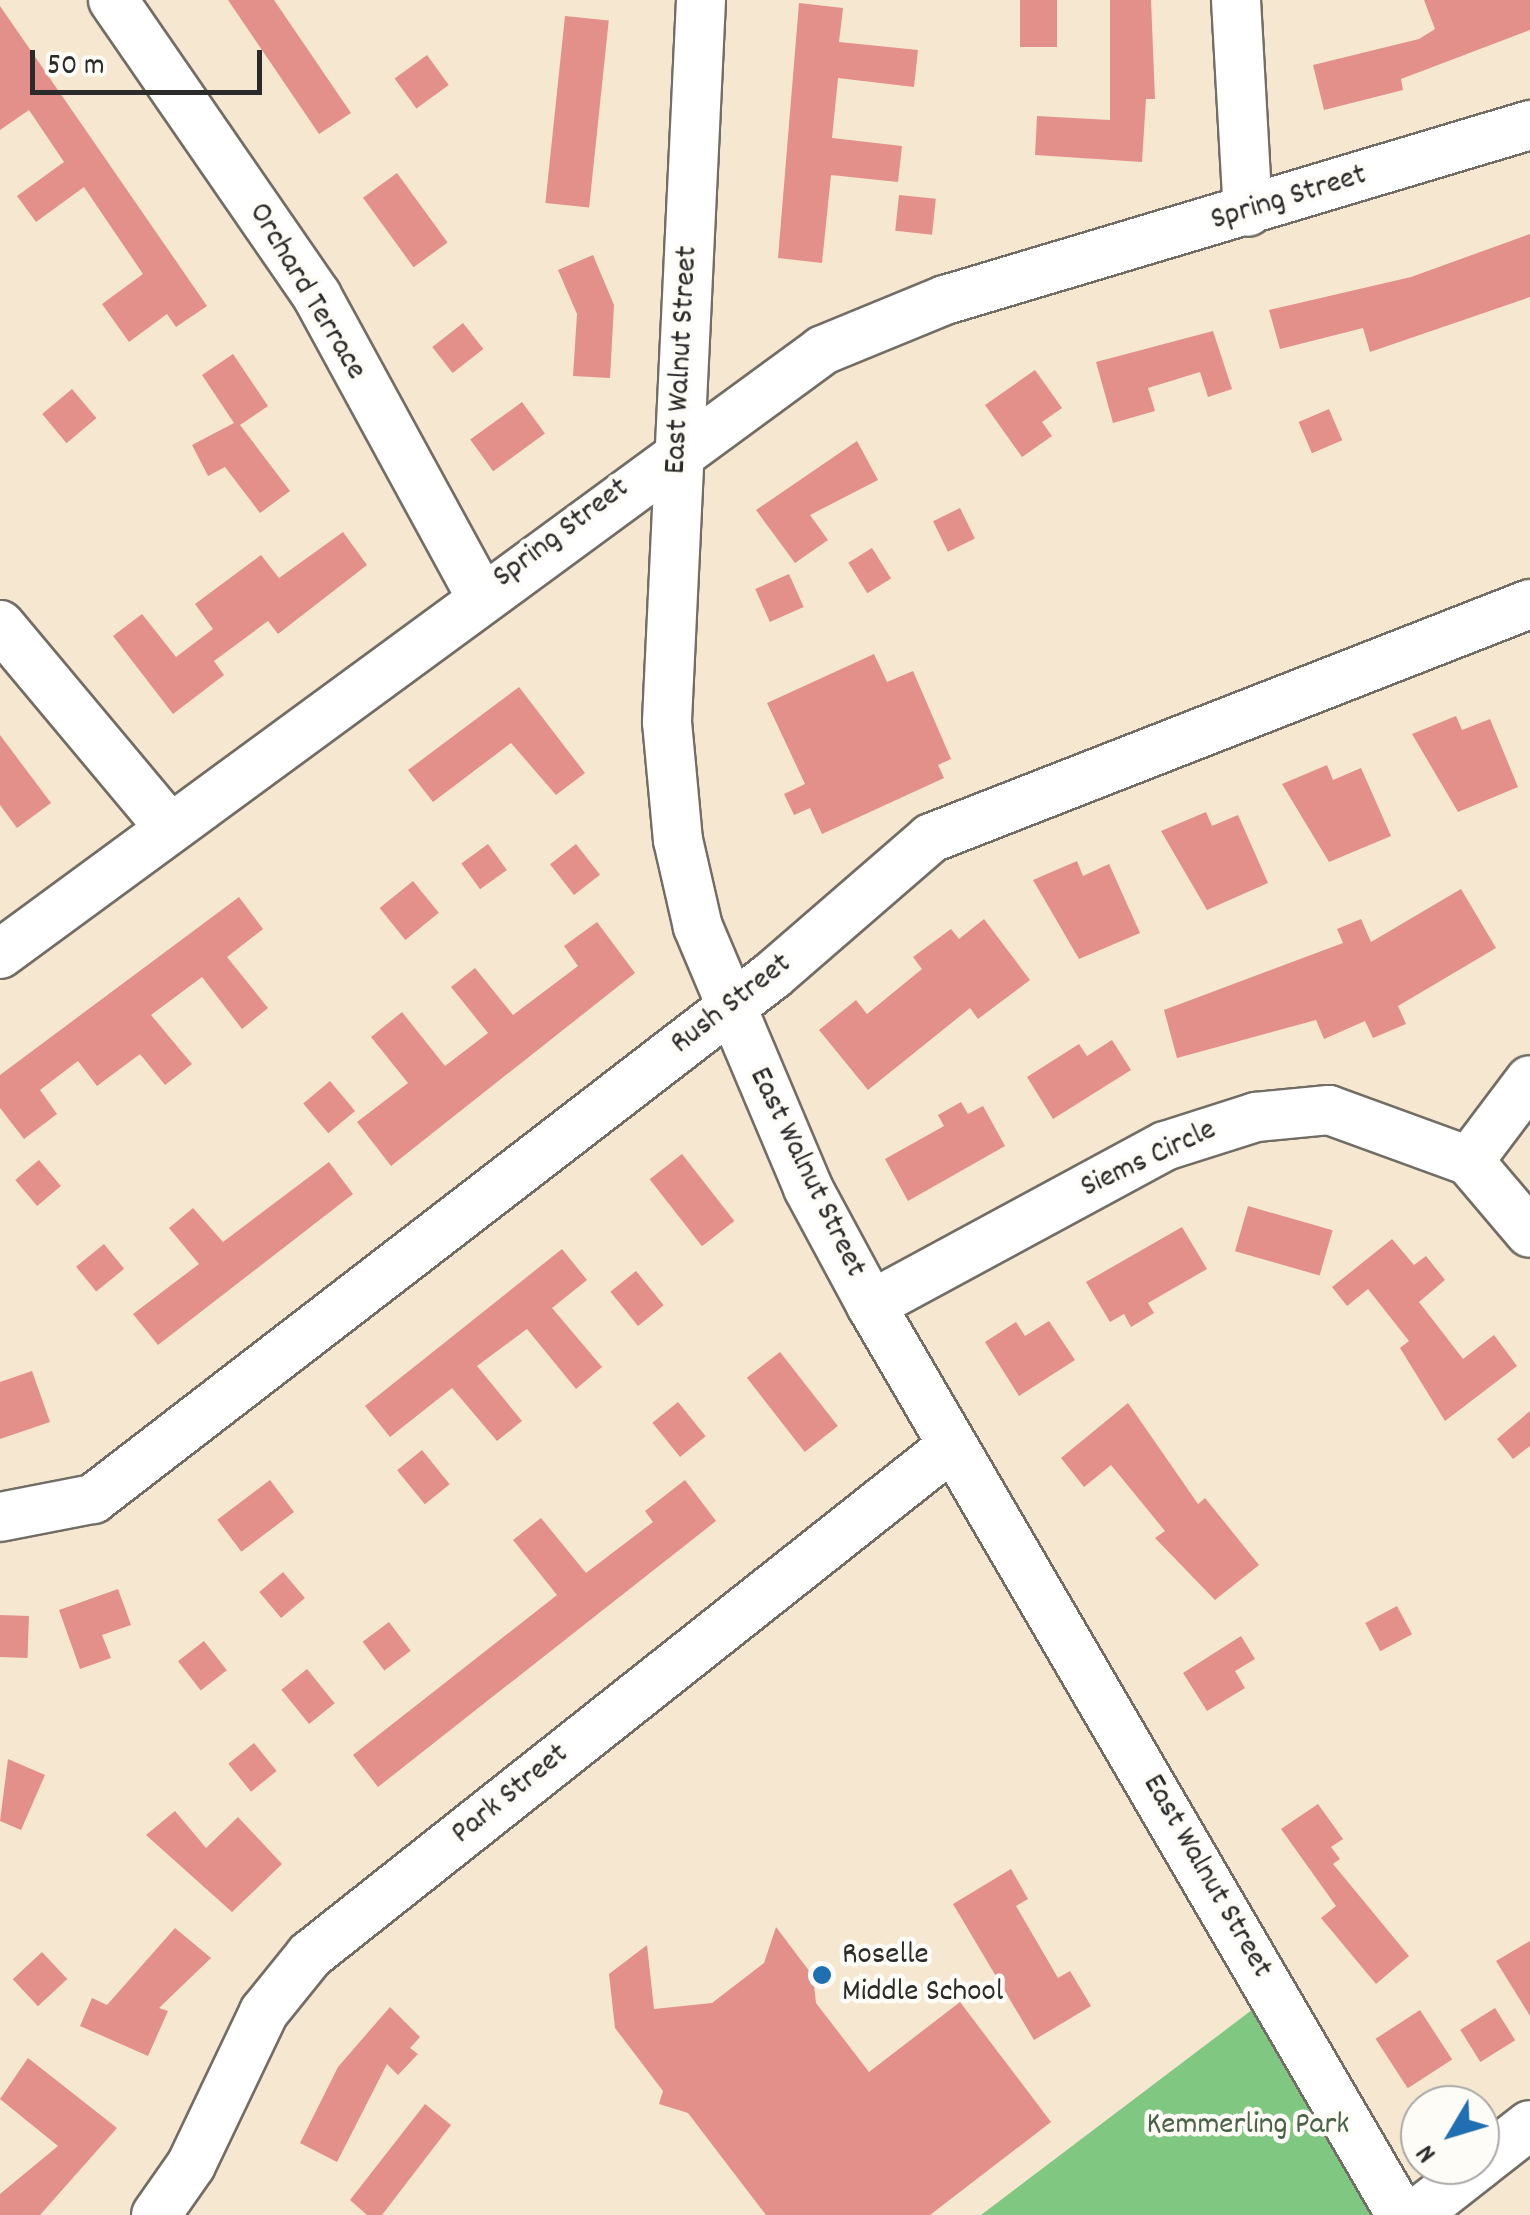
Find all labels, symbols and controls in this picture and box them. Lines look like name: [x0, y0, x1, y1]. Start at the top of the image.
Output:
scale bar: [35, 30, 268, 92]
text: 50 m: [47, 46, 105, 89]
street label: Spring Street: [1207, 157, 1371, 241]
street label: Orchard Terrace: [238, 197, 374, 387]
street label: East Walnut Street: [658, 245, 708, 475]
street label: Spring Street: [486, 470, 638, 598]
street label: Rush Street: [664, 946, 800, 1064]
street label: East Walnut Street: [739, 1062, 873, 1284]
street label: Siems Circle: [1075, 1112, 1223, 1208]
street label: Park Street: [445, 1736, 577, 1854]
street label: East Walnut Street: [1132, 1768, 1280, 1986]
place label: Roselle Middle School: [842, 1938, 1003, 2013]
marker: Roselle Middle School: [811, 1964, 833, 1986]
north arrow: [1400, 2085, 1500, 2185]
park label: Kemmerling Park: [1147, 2107, 1349, 2145]
text: N: [1408, 2134, 1448, 2170]

